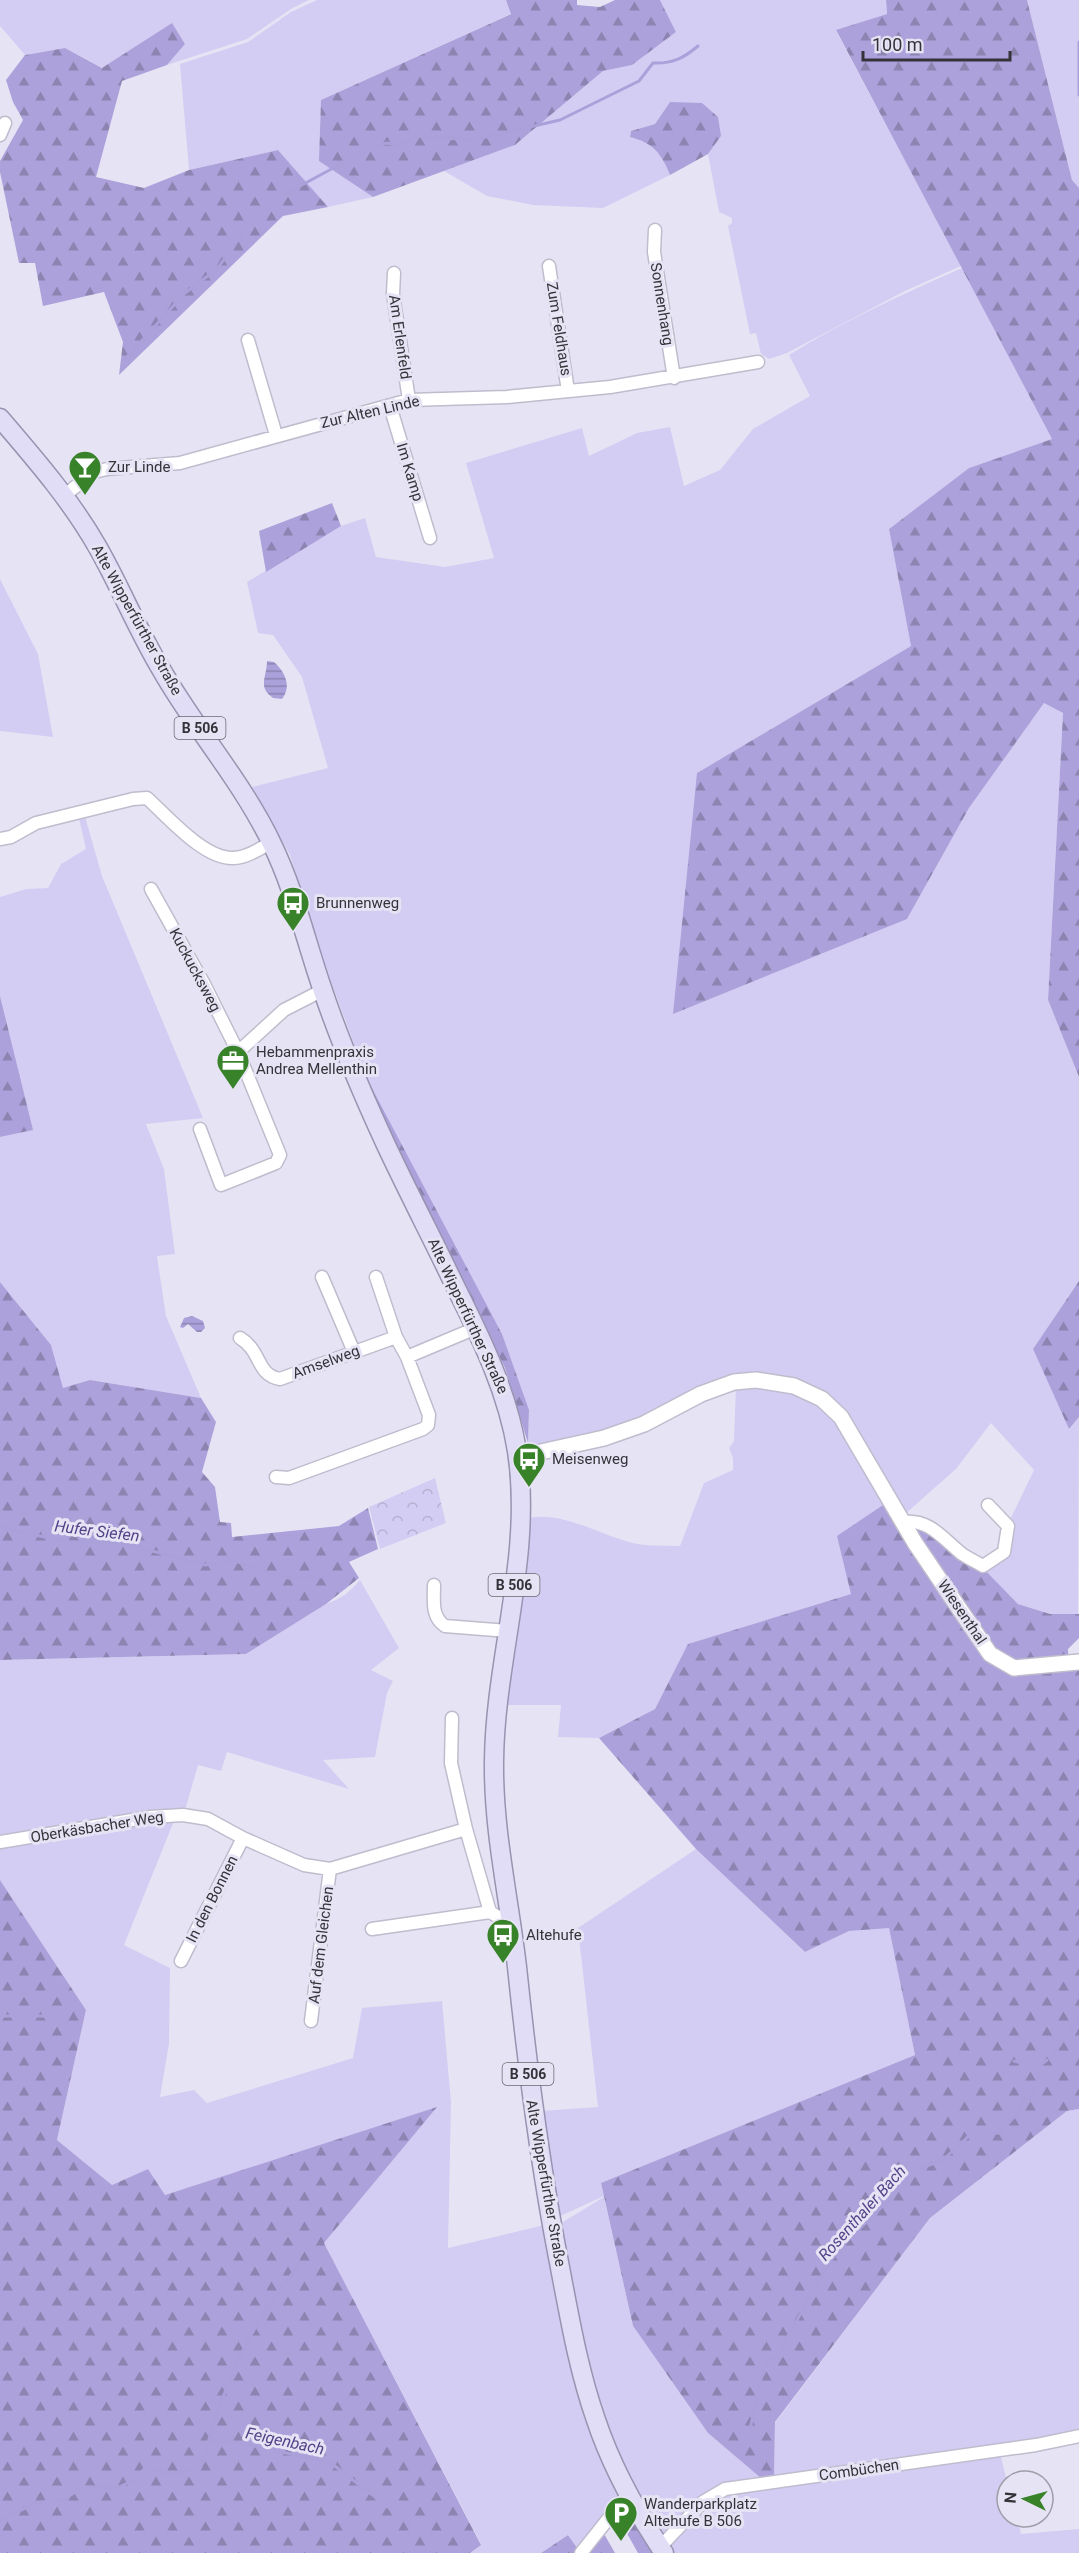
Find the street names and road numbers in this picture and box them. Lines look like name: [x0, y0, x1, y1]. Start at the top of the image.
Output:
street label: Sonnenhang: [647, 261, 677, 347]
street label: Zum Feldhaus: [543, 281, 575, 377]
street label: Am Erlenfeld: [385, 294, 415, 380]
street label: Zur Alten Linde: [319, 392, 421, 432]
street label: Im Kamp: [393, 441, 427, 503]
street label: Alte Wipperfürther Straße: [88, 542, 186, 699]
road number: B 506: [174, 717, 226, 739]
street label: Kuckucksweg: [165, 925, 225, 1015]
street label: Alte Wipperfürther Straße: [424, 1235, 512, 1397]
street label: Amselweg: [290, 1342, 362, 1382]
road number: B 506: [488, 1574, 540, 1596]
street label: Wiesenthal: [934, 1576, 990, 1648]
street label: Oberkäsbacher Weg: [29, 1808, 165, 1846]
street label: In den Bonnen: [182, 1852, 242, 1946]
street label: Auf dem Gleichen: [305, 1885, 337, 2005]
road number: B 506: [502, 2063, 554, 2085]
street label: Alte Wipperfürther Straße: [522, 2098, 570, 2268]
street label: Combüchen: [818, 2455, 900, 2485]

